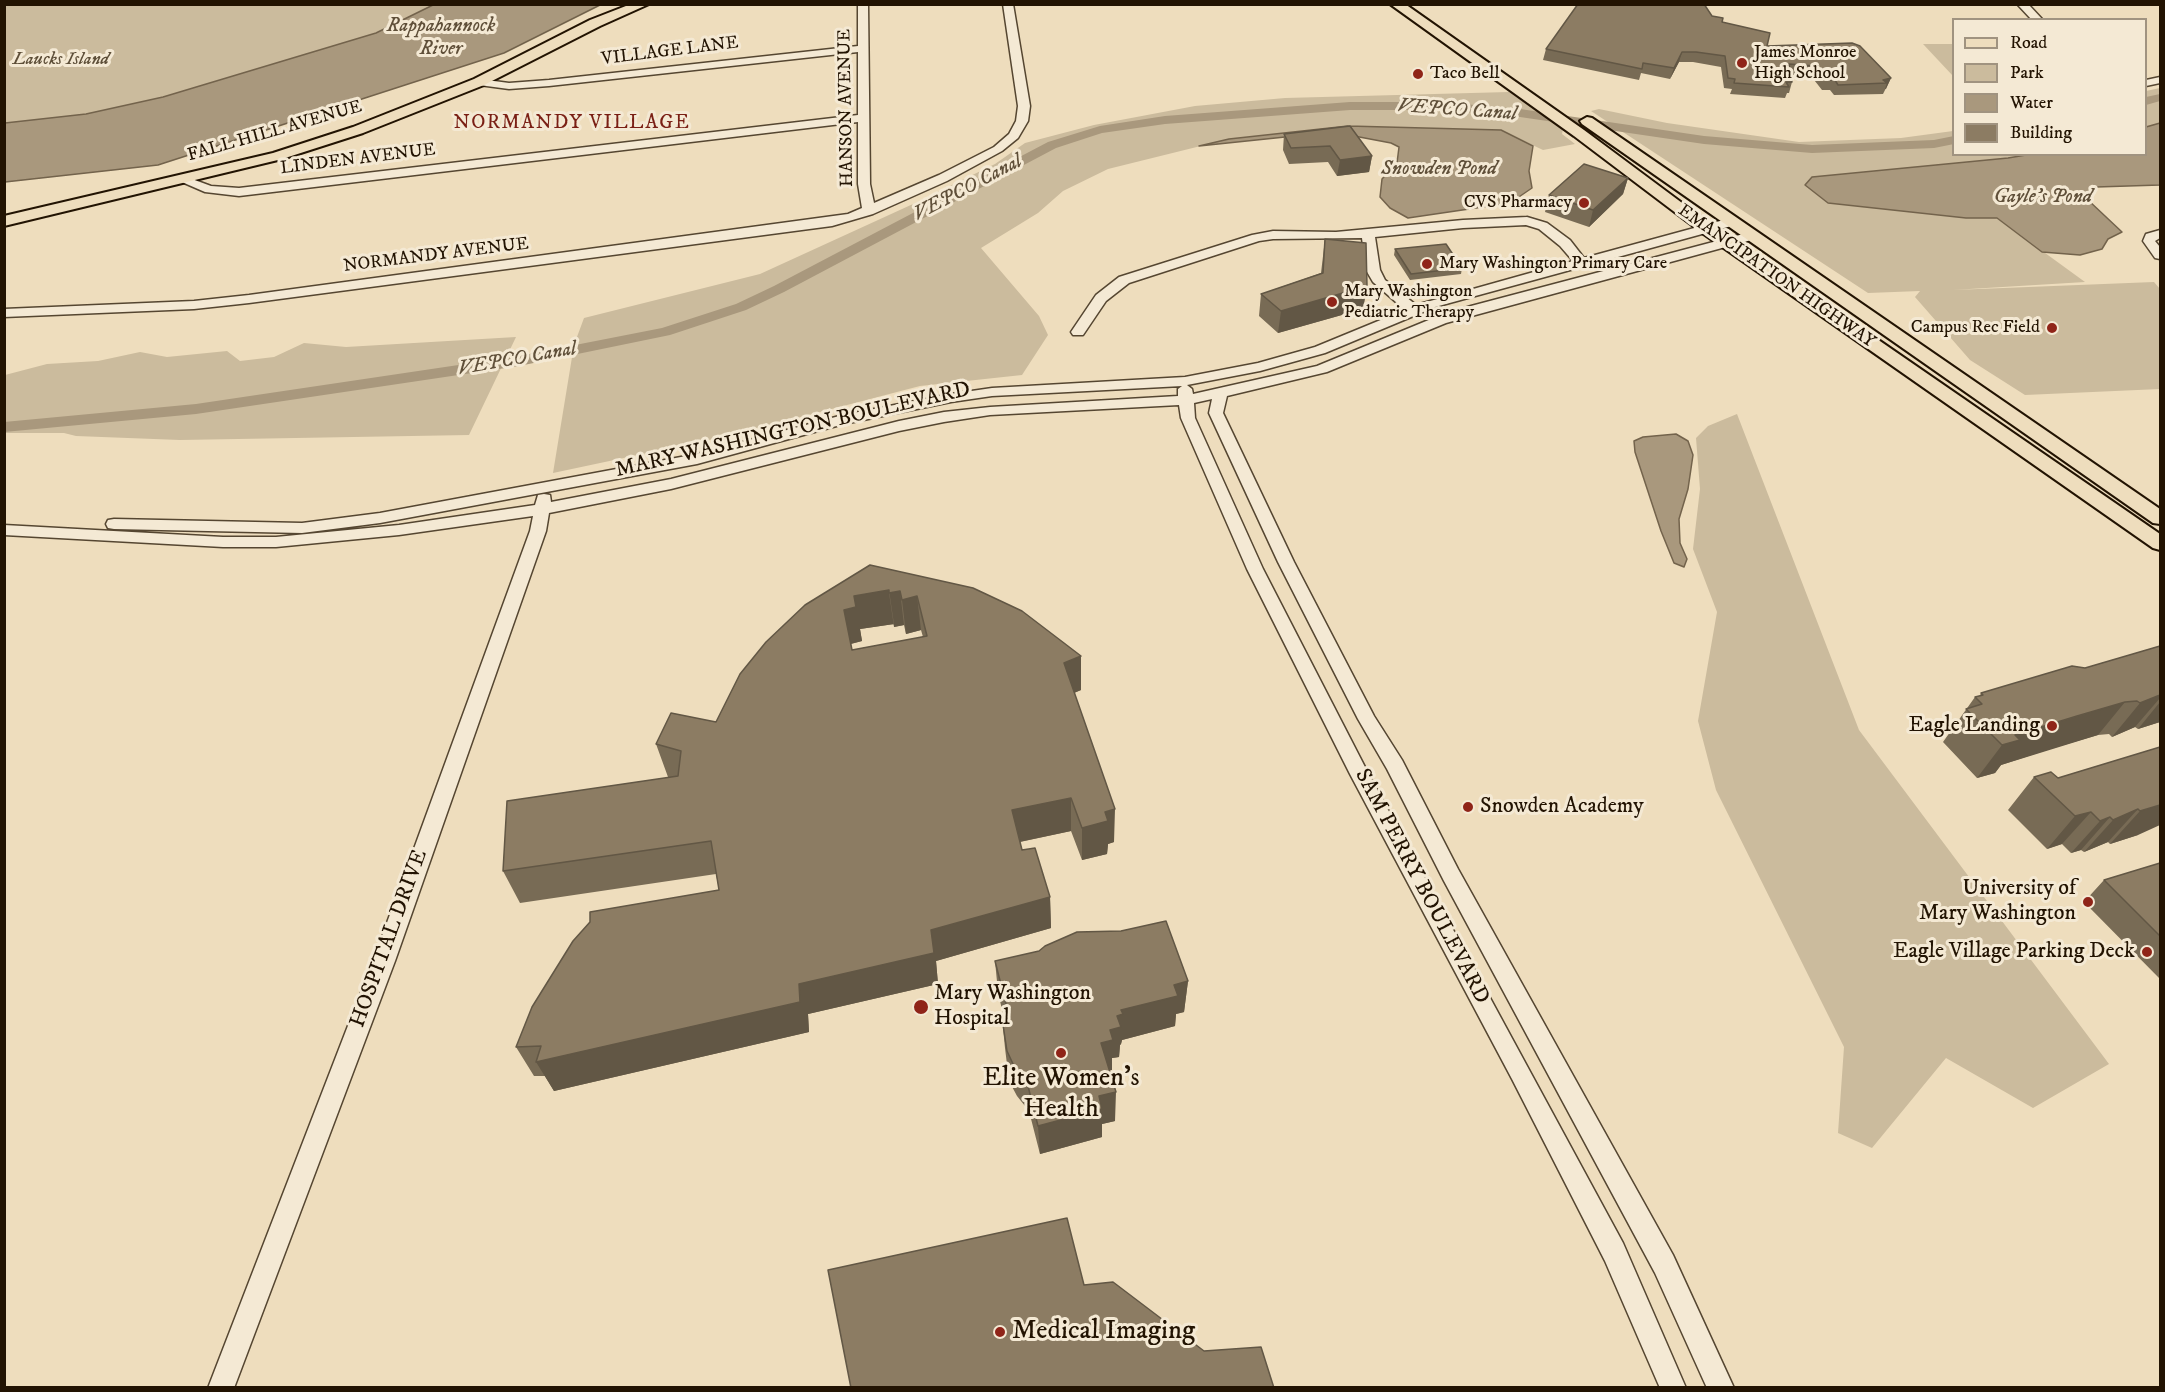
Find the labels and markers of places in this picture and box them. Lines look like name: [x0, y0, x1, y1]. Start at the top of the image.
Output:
place label: James Monroe High School: [1754, 42, 1856, 84]
marker: James Monroe High School: [1735, 56, 1749, 70]
place label: Taco Bell: [1430, 63, 1500, 85]
marker: Taco Bell: [1411, 67, 1425, 81]
place label: CVS Pharmacy: [1464, 192, 1572, 214]
marker: CVS Pharmacy: [1577, 196, 1591, 210]
place label: Mary Washington Primary Care: [1439, 253, 1667, 275]
marker: Mary Washington Primary Care: [1420, 257, 1434, 271]
place label: Mary Washington Pediatric Therapy: [1344, 281, 1474, 324]
marker: Mary Washington Pediatric Therapy: [1325, 295, 1339, 309]
place label: Campus Rec Field: [1911, 317, 2040, 339]
marker: Campus Rec Field: [2045, 321, 2059, 335]
place label: Eagle Landing: [1909, 713, 2040, 739]
marker: Eagle Landing: [2045, 719, 2059, 733]
place label: Snowden Academy: [1480, 794, 1644, 820]
marker: Snowden Academy: [1461, 800, 1475, 814]
place label: University of Mary Washington: [1919, 876, 2076, 927]
marker: University of Mary Washington: [2081, 895, 2095, 909]
place label: Eagle Village Parking Deck: [1893, 939, 2135, 965]
marker: Eagle Village Parking Deck: [2140, 945, 2154, 959]
place label: Mary Washington Hospital: [934, 981, 1091, 1032]
marker: Mary Washington Hospital: [912, 998, 930, 1016]
marker: Elite Women's Health: [1054, 1046, 1068, 1060]
place label: Elite Women's Health: [982, 1063, 1140, 1126]
place label: Medical Imaging: [1012, 1316, 1195, 1348]
marker: Medical Imaging: [993, 1325, 1007, 1339]

